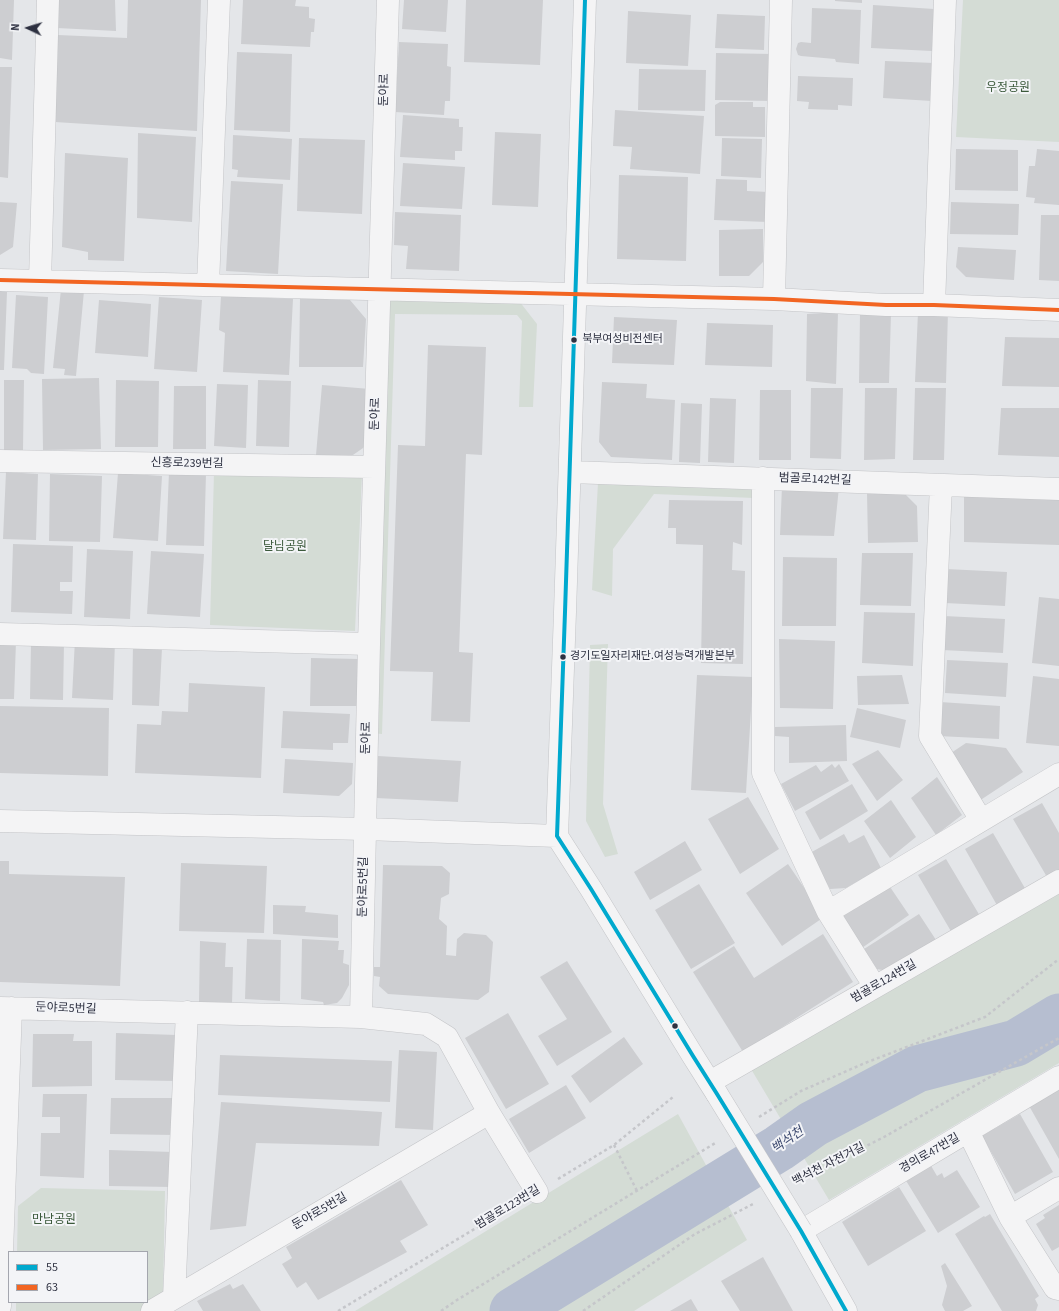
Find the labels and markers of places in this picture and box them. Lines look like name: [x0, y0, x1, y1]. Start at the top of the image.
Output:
place label: 북부여성비전센터: [582, 333, 663, 347]
marker: 북부여성비전센터: [569, 335, 579, 345]
place label: 경기도일자리재단.여성능력개발본부: [570, 650, 735, 664]
marker: 경기도일자리재단.여성능력개발본부: [558, 652, 568, 662]
unlabelled marker: [670, 1021, 680, 1031]

